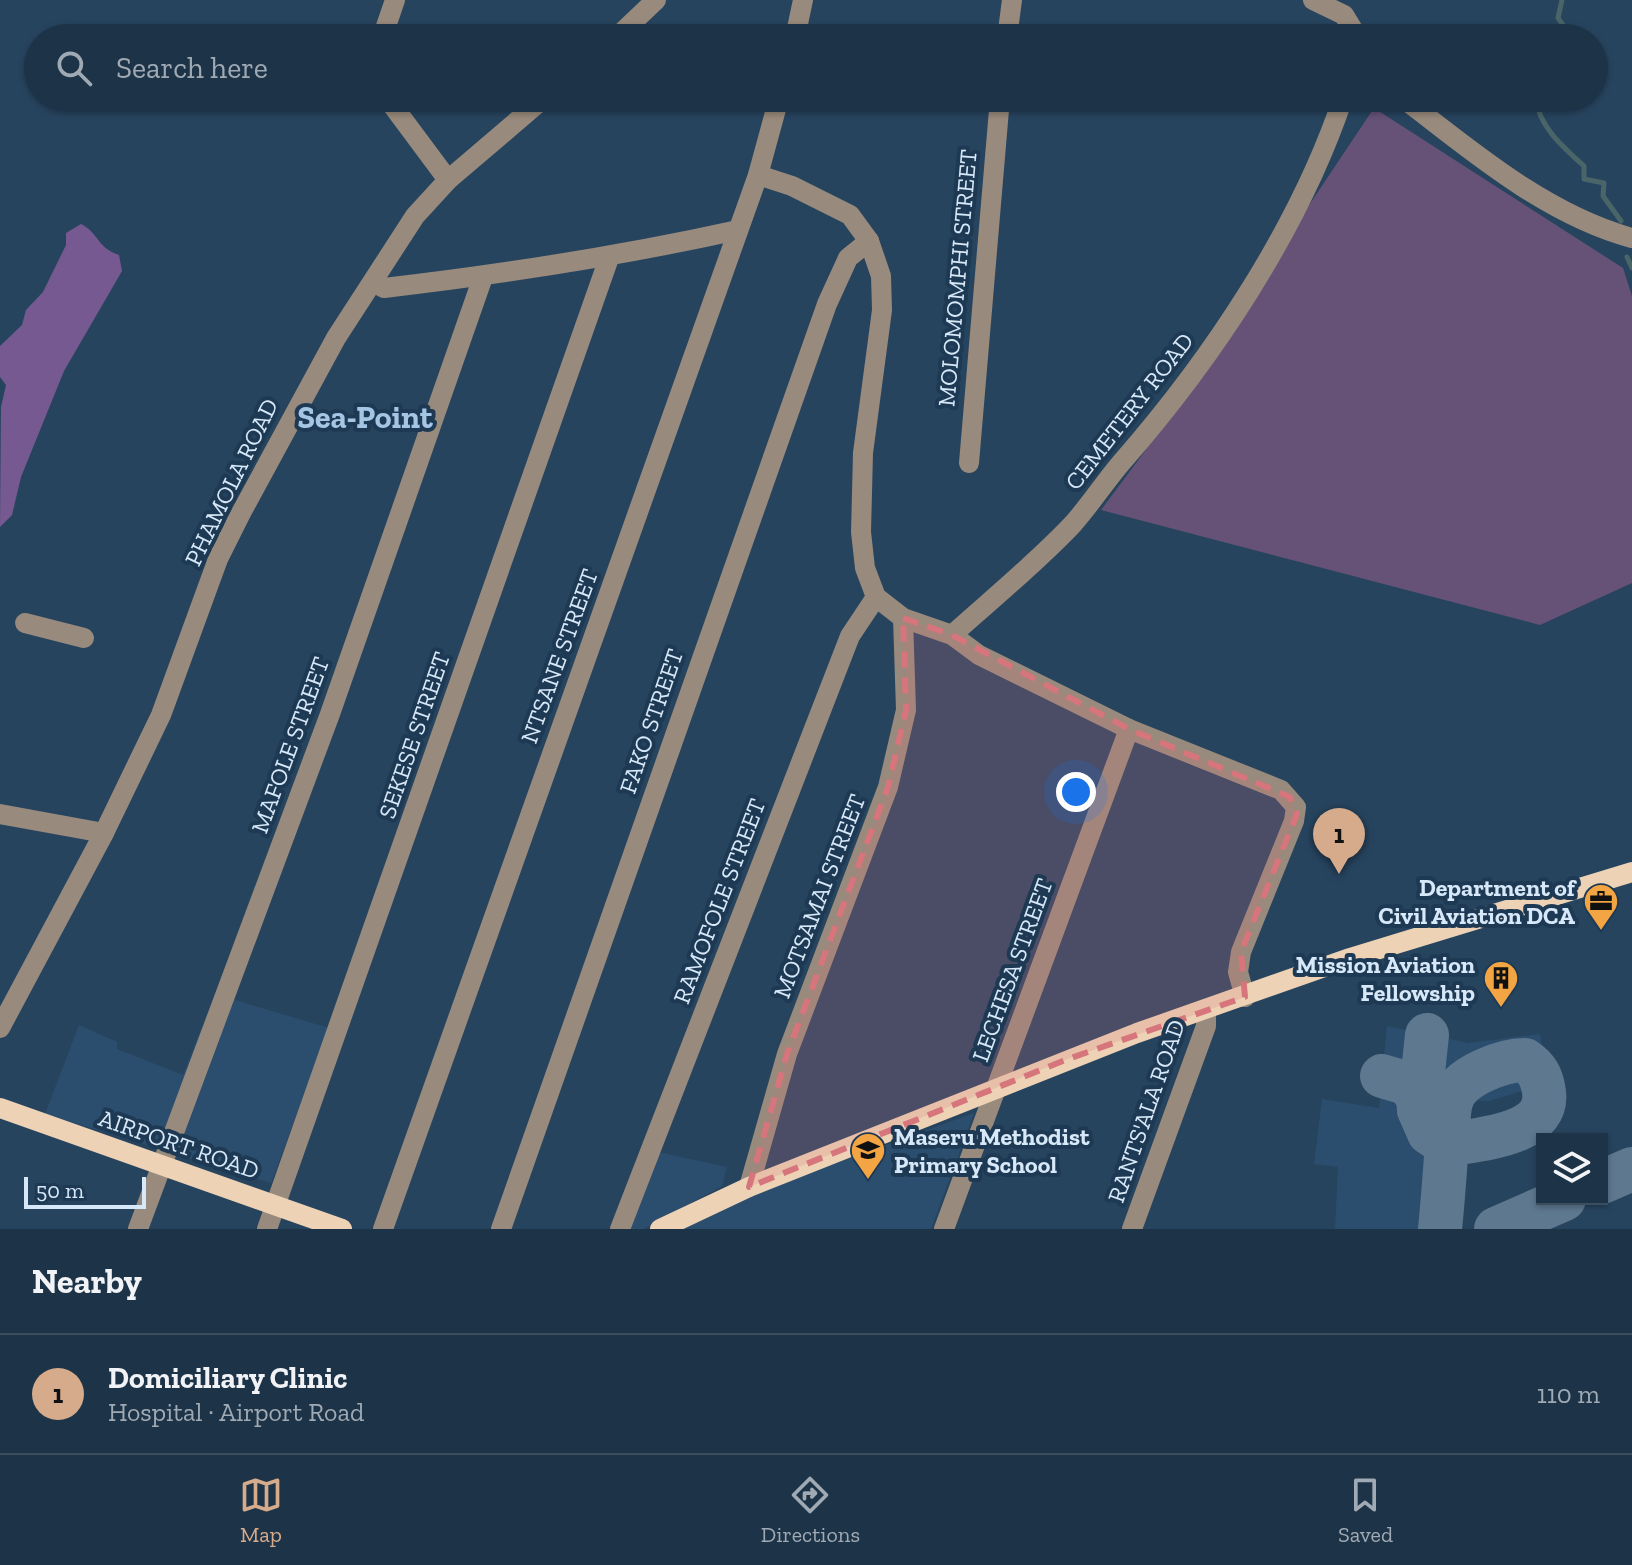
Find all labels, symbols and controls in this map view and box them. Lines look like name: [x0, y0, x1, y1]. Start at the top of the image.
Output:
search box: [24, 24, 1608, 112]
icon: search: [52, 46, 96, 90]
text: Search here: [116, 50, 268, 86]
street label: MOLOMOMPHI STREET: [931, 148, 983, 408]
street label: CEMETERY ROAD: [1059, 327, 1199, 495]
street label: PHAMOLA ROAD: [178, 394, 284, 570]
district label: Sea-Point: [297, 398, 433, 436]
street label: NTSANE STREET: [514, 565, 604, 747]
street label: FAKO STREET: [613, 645, 689, 797]
street label: SEKESE STREET: [372, 648, 456, 822]
street label: MAFOLE STREET: [245, 653, 335, 837]
your location: [1056, 772, 1096, 812]
street label: MOTSAMAI STREET: [767, 790, 871, 1002]
street label: RAMOFOLE STREET: [667, 794, 772, 1008]
pin: 1: [1313, 808, 1365, 874]
place label: Department of Civil Aviation DCA: [1378, 873, 1578, 930]
street label: LECHESA STREET: [965, 874, 1059, 1066]
office icon: Department of Civil Aviation DCA: [1582, 882, 1620, 932]
place label: Mission Aviation Fellowship: [1296, 950, 1475, 1007]
building icon: Mission Aviation Fellowship: [1482, 959, 1520, 1009]
street label: RANTS'ALA ROAD: [1101, 1016, 1191, 1206]
street label: AIRPORT ROAD: [95, 1103, 263, 1185]
place label: Maseru Methodist Primary School: [894, 1122, 1090, 1179]
school or university icon: Maseru Methodist Primary School: [849, 1131, 887, 1181]
map controls: [1536, 1133, 1608, 1205]
button: layers: [1536, 1133, 1608, 1205]
scale bar: [24, 1173, 146, 1209]
text: 50 m: [36, 1177, 84, 1204]
text: Nearby: [32, 1261, 142, 1302]
text: Domiciliary Clinic: [108, 1360, 347, 1396]
text: 1: [53, 1378, 63, 1410]
text: 110 m: [1537, 1378, 1600, 1410]
text: Hospital · Airport Road: [108, 1396, 364, 1428]
tab: Map: [239, 1473, 283, 1548]
tab: Directions: [761, 1473, 860, 1548]
tab: Saved: [1338, 1473, 1393, 1548]

